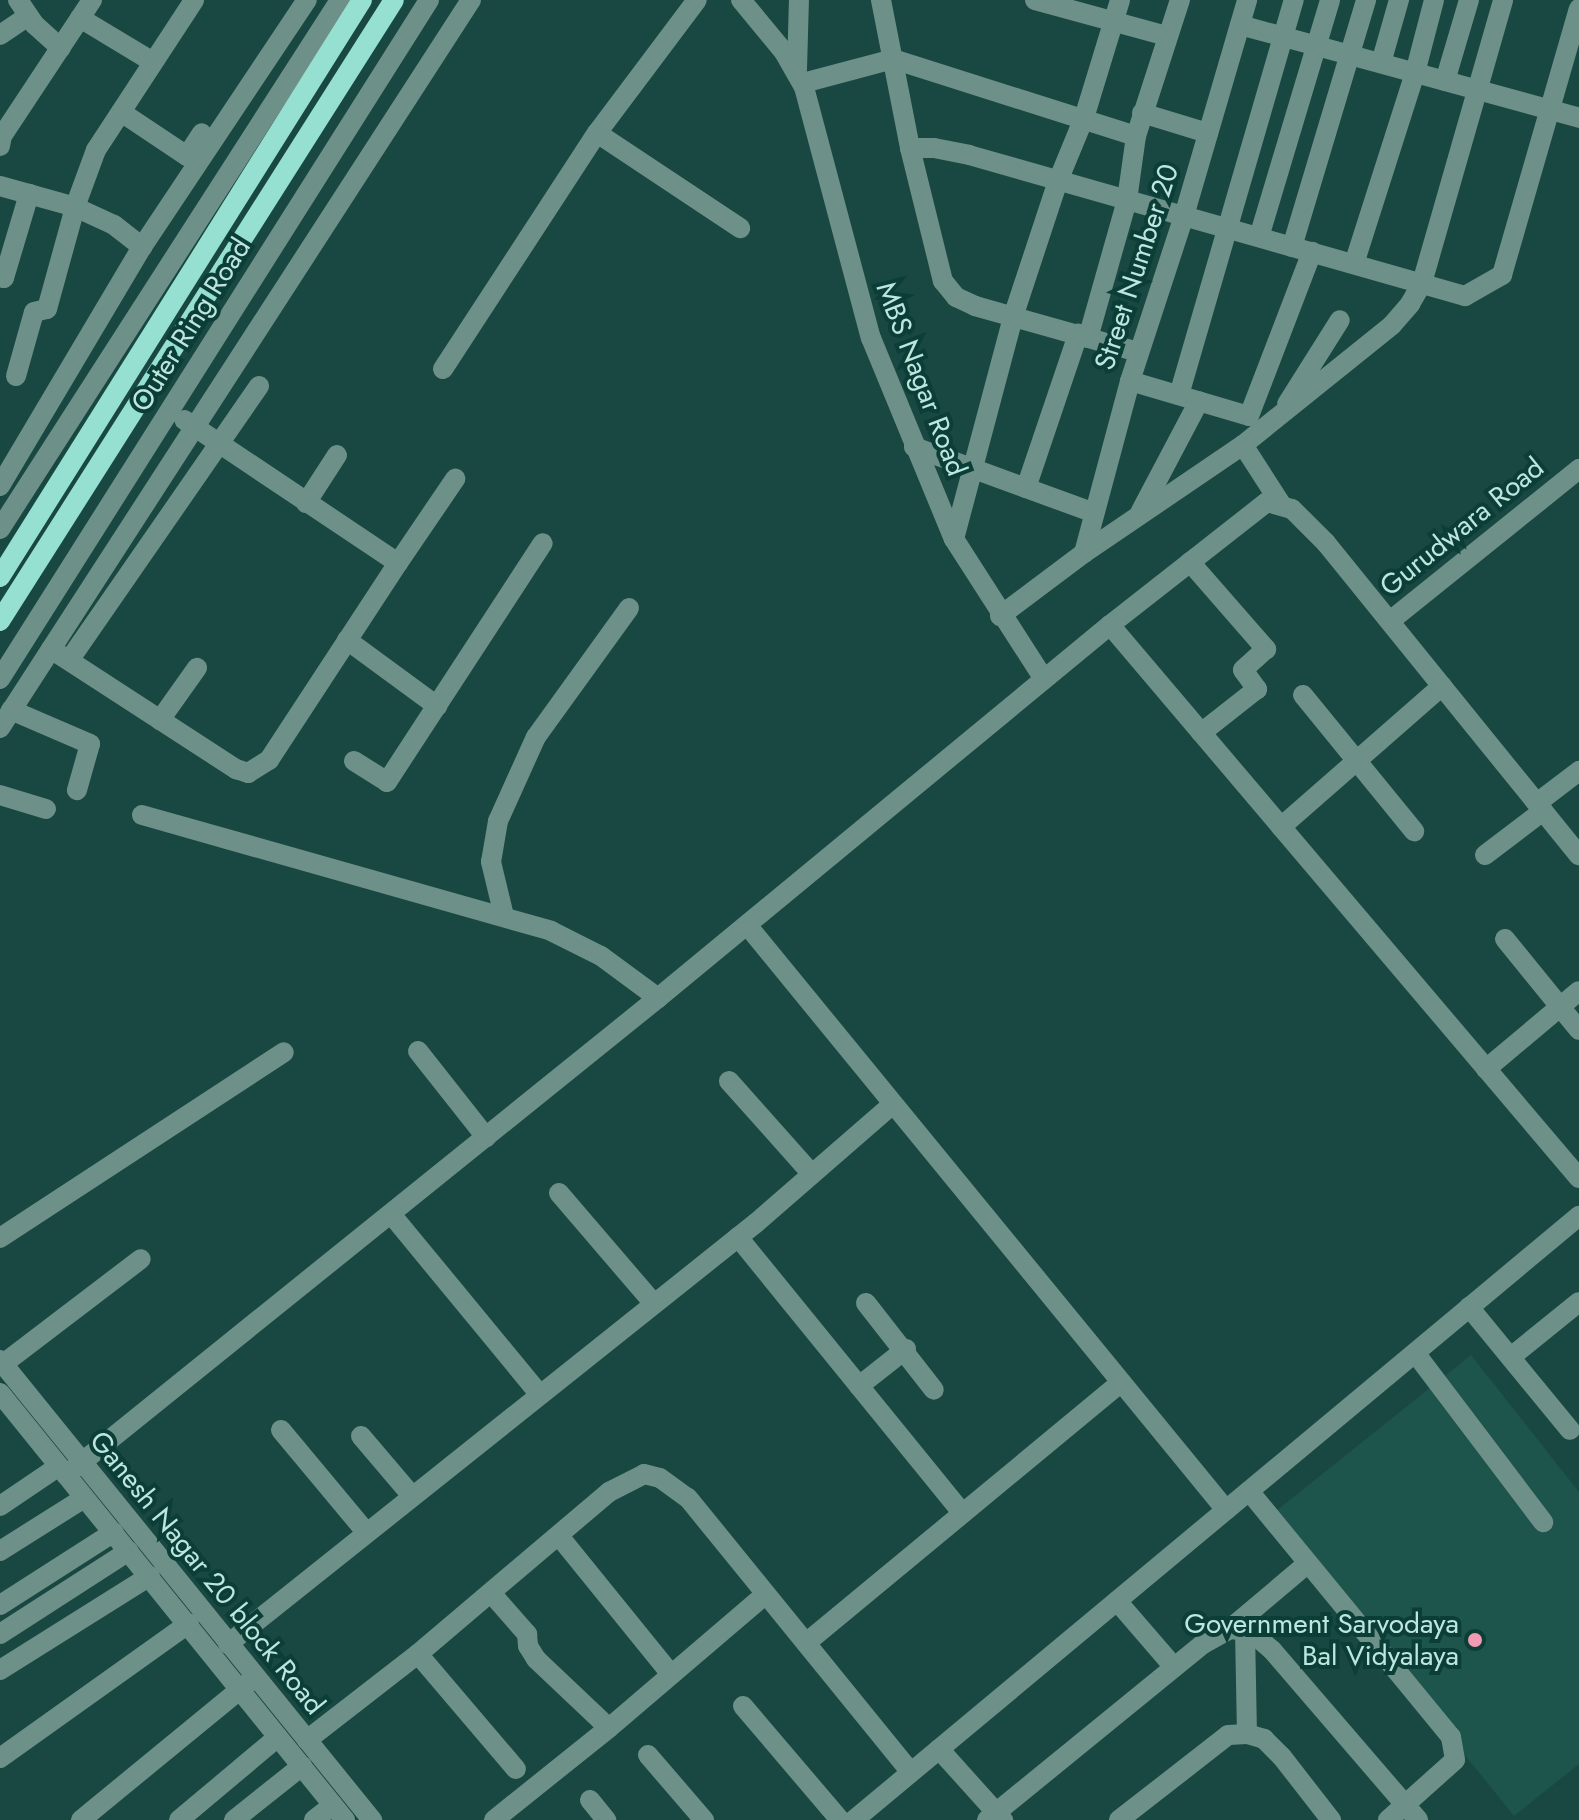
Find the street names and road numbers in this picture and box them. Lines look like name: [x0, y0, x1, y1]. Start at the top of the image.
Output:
street label: Street Number 20: [1088, 160, 1186, 374]
street label: Outer Ring Road: [124, 232, 258, 418]
street label: MBS Nagar Road: [869, 277, 973, 481]
street label: Gurudwara Road: [1373, 451, 1551, 603]
street label: Ganesh Nagar 20 block Road: [82, 1425, 332, 1721]

